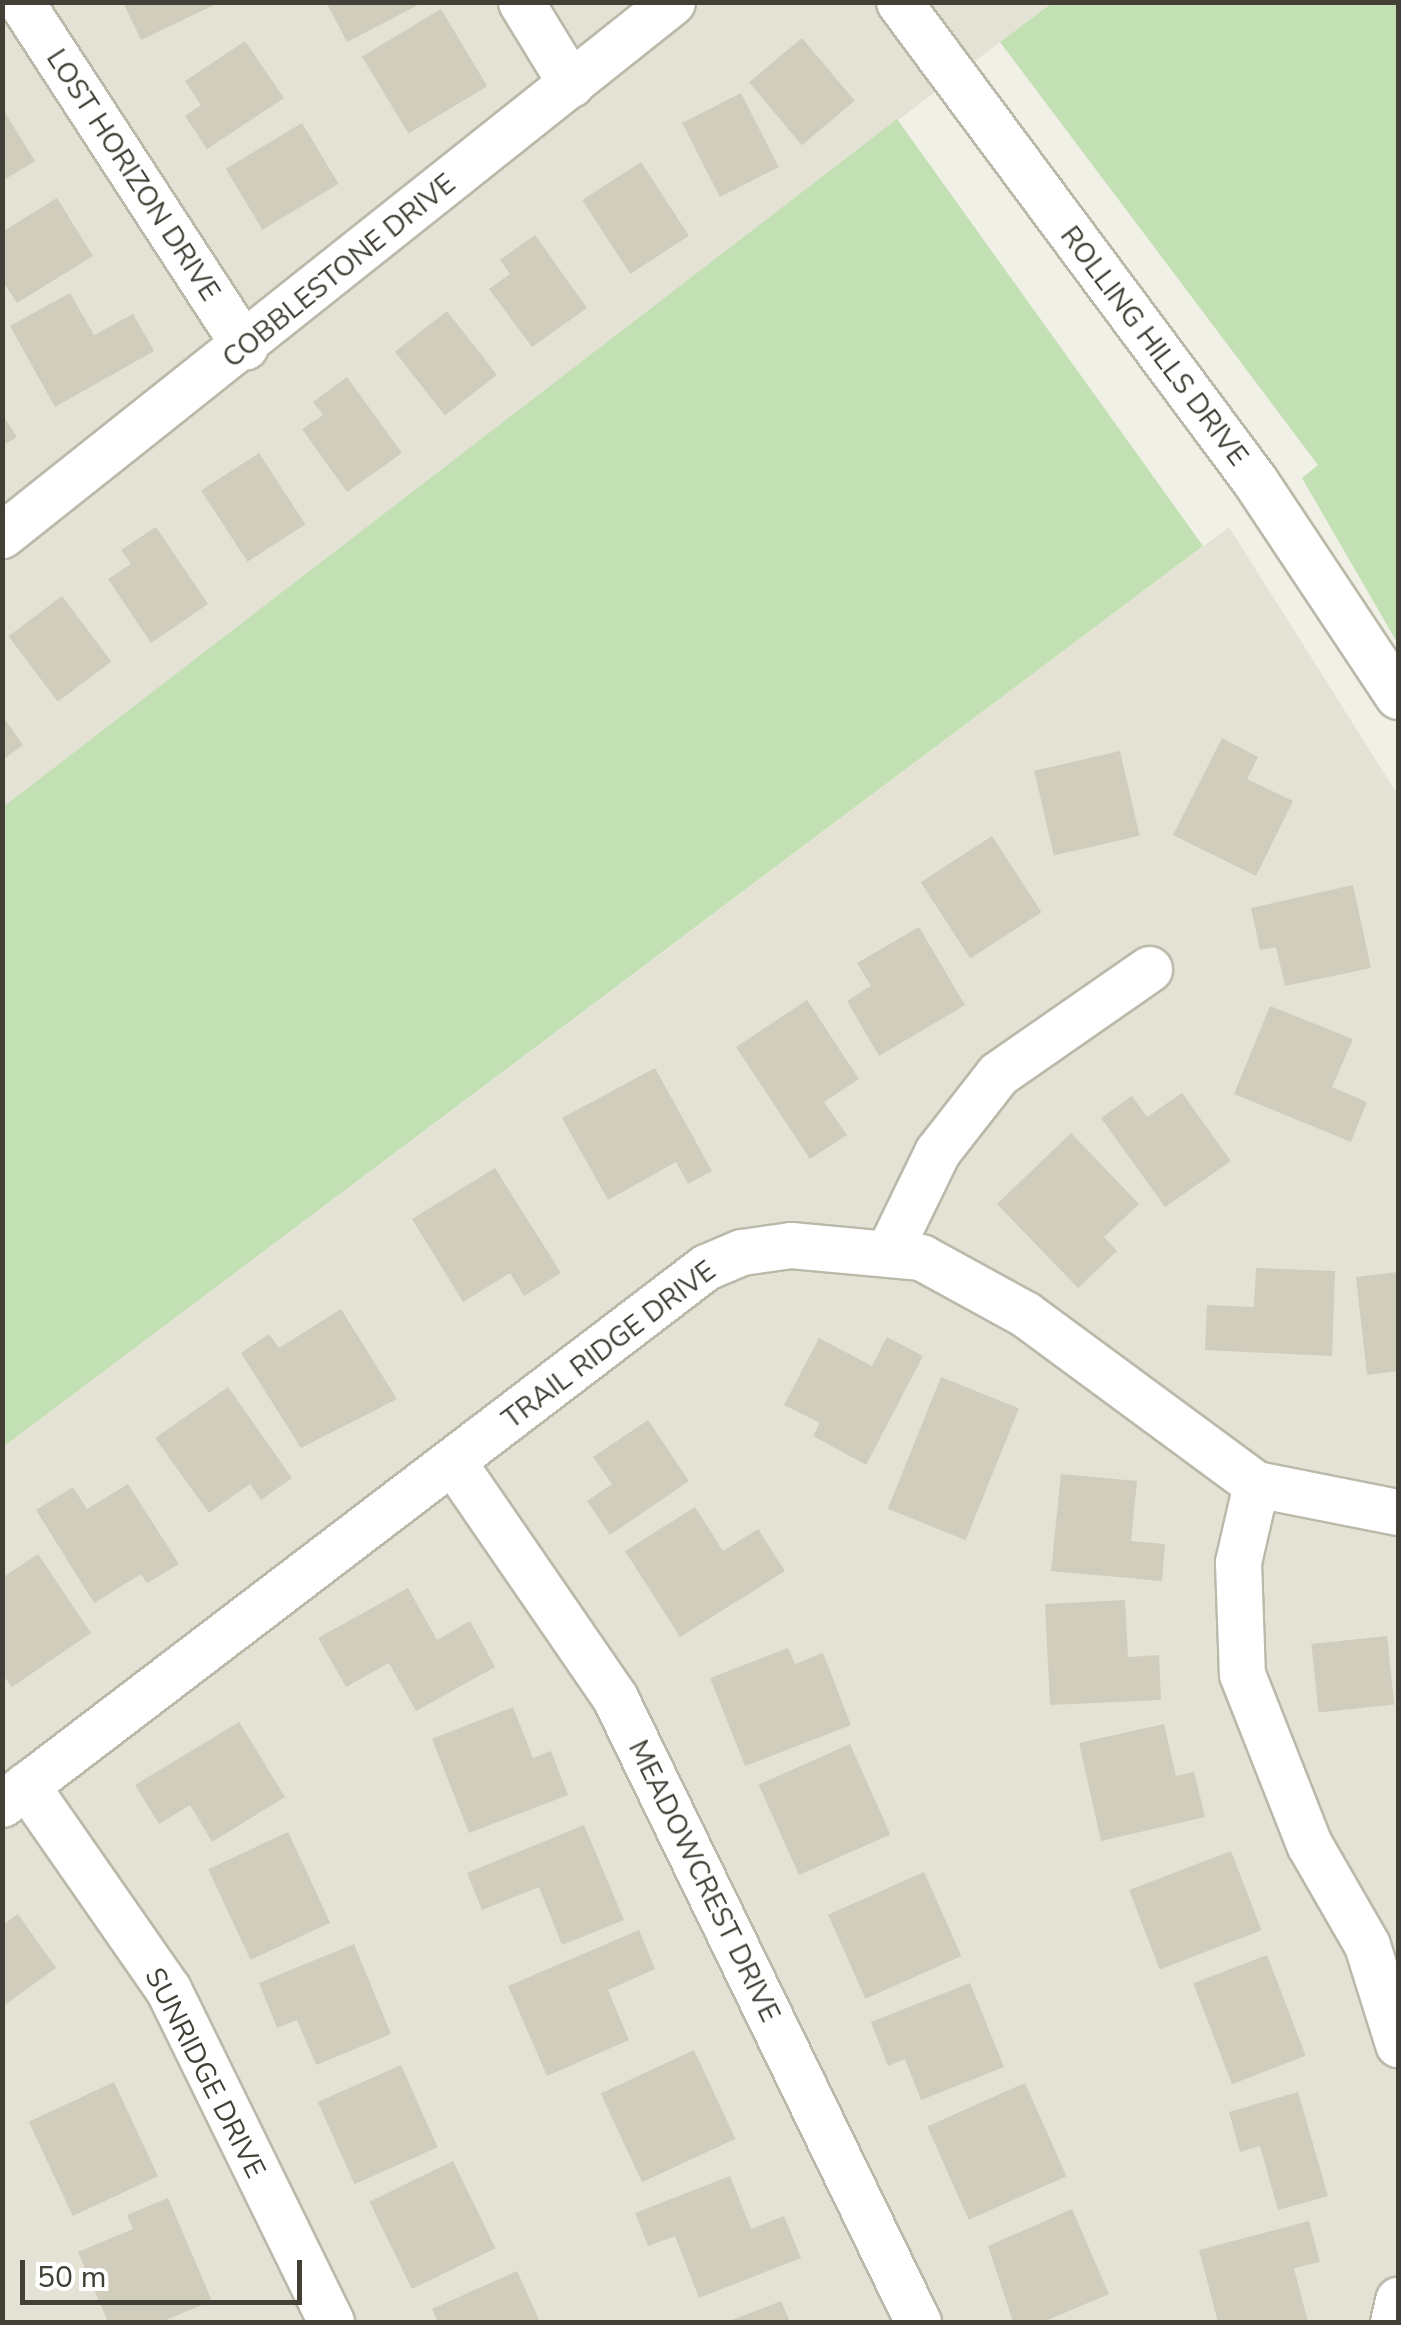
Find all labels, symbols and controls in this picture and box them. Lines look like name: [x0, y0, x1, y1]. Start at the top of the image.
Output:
street label: LOST HORIZON DRIVE: [39, 43, 227, 307]
street label: COBBLESTONE DRIVE: [216, 167, 462, 375]
street label: ROLLING HILLS DRIVE: [1053, 220, 1255, 472]
street label: TRAIL RIDGE DRIVE: [496, 1254, 722, 1436]
street label: MEADOWCREST DRIVE: [621, 1735, 787, 2027]
street label: SUNRIDGE DRIVE: [138, 1962, 272, 2184]
scale bar: [25, 2240, 308, 2302]
text: 50 m: [37, 2257, 106, 2298]

